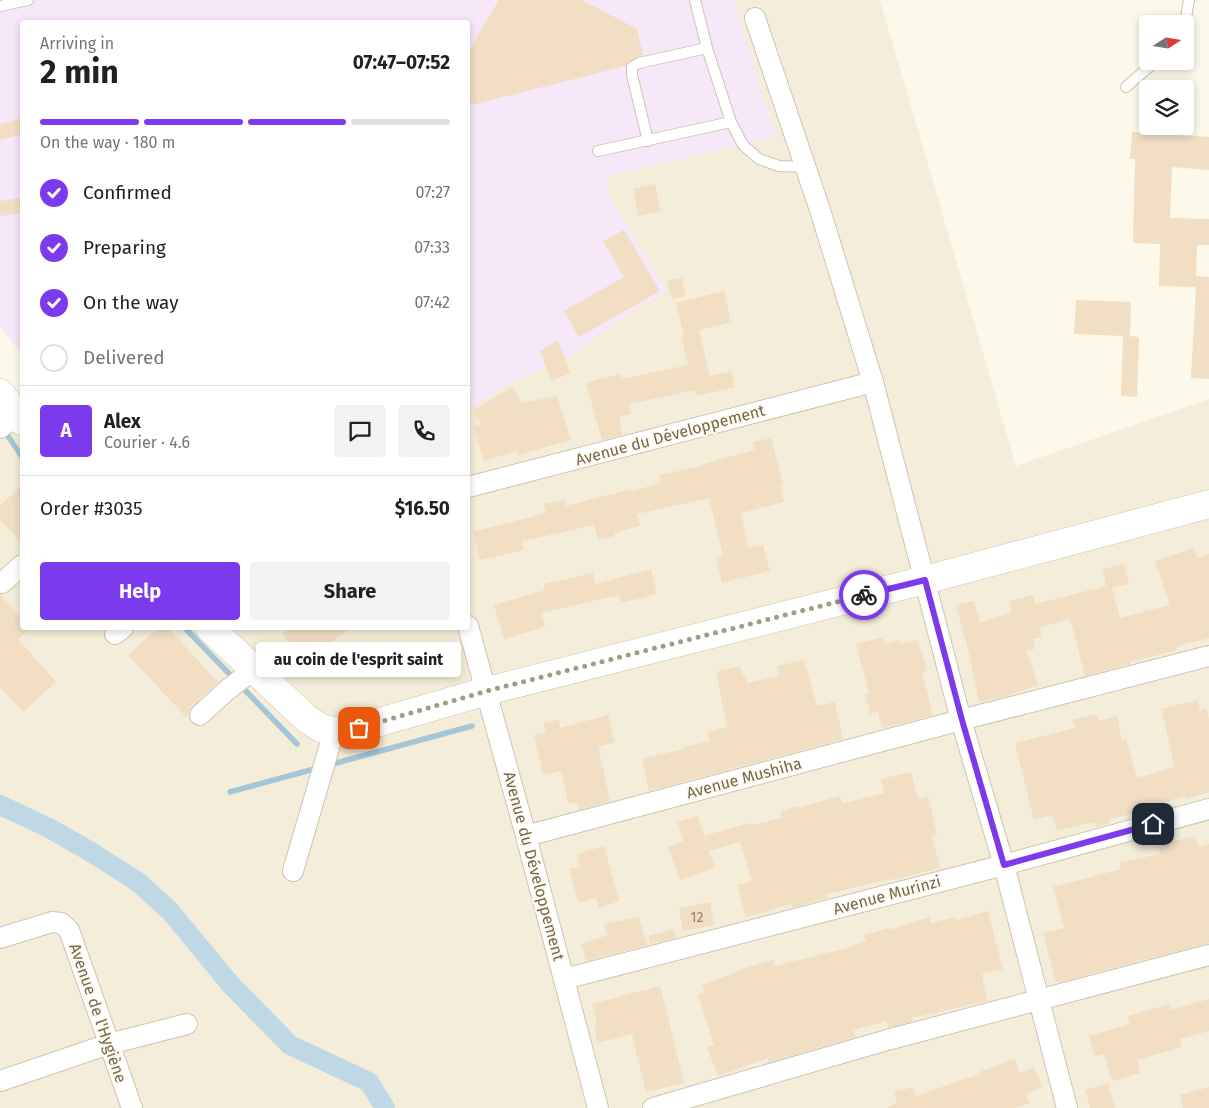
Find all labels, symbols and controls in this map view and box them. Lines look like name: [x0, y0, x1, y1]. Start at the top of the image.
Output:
north arrow: [1139, 15, 1194, 70]
map controls: [1139, 15, 1194, 135]
text: Arriving in: [40, 34, 114, 53]
text: 07:47–07:52: [353, 51, 450, 74]
text: 2 min: [40, 53, 119, 91]
button: layers: [1139, 80, 1194, 135]
text: On the way · 180 m: [40, 133, 175, 152]
icon: check: [40, 179, 68, 207]
text: Confirmed: [83, 181, 172, 204]
text: 07:27: [416, 183, 450, 202]
icon: check: [40, 234, 68, 262]
text: Preparing: [83, 236, 166, 259]
text: 07:33: [414, 238, 450, 257]
icon: check: [40, 289, 68, 317]
text: On the way: [83, 291, 179, 314]
text: 07:42: [414, 293, 450, 312]
text: Delivered: [83, 346, 165, 369]
street label: Avenue du Développement: [573, 401, 767, 469]
button: chat: [334, 405, 386, 457]
button: phone: [398, 405, 450, 457]
text: Alex: [104, 410, 141, 433]
text: A: [60, 419, 72, 442]
text: Courier · 4.6: [104, 433, 190, 452]
text: Order #3035: [40, 497, 143, 520]
text: $16.50: [395, 497, 450, 520]
button: Help: [40, 562, 240, 620]
button: Share: [250, 562, 450, 620]
courier: [839, 570, 889, 620]
icon: bike: [850, 581, 878, 609]
callout: au coin de l'esprit saint: [256, 643, 462, 678]
text: au coin de l'esprit saint: [274, 650, 443, 669]
pin: [338, 707, 380, 749]
icon: bag: [345, 714, 373, 742]
street label: Avenue Mushiha: [684, 753, 804, 803]
street label: Avenue du Développement: [500, 769, 568, 963]
pin: [1132, 803, 1174, 845]
icon: home: [1139, 810, 1167, 838]
street label: Avenue Murinzi: [831, 871, 943, 919]
house number: 12: [691, 909, 704, 926]
street label: Avenue de l'Hygiène: [65, 941, 131, 1085]

